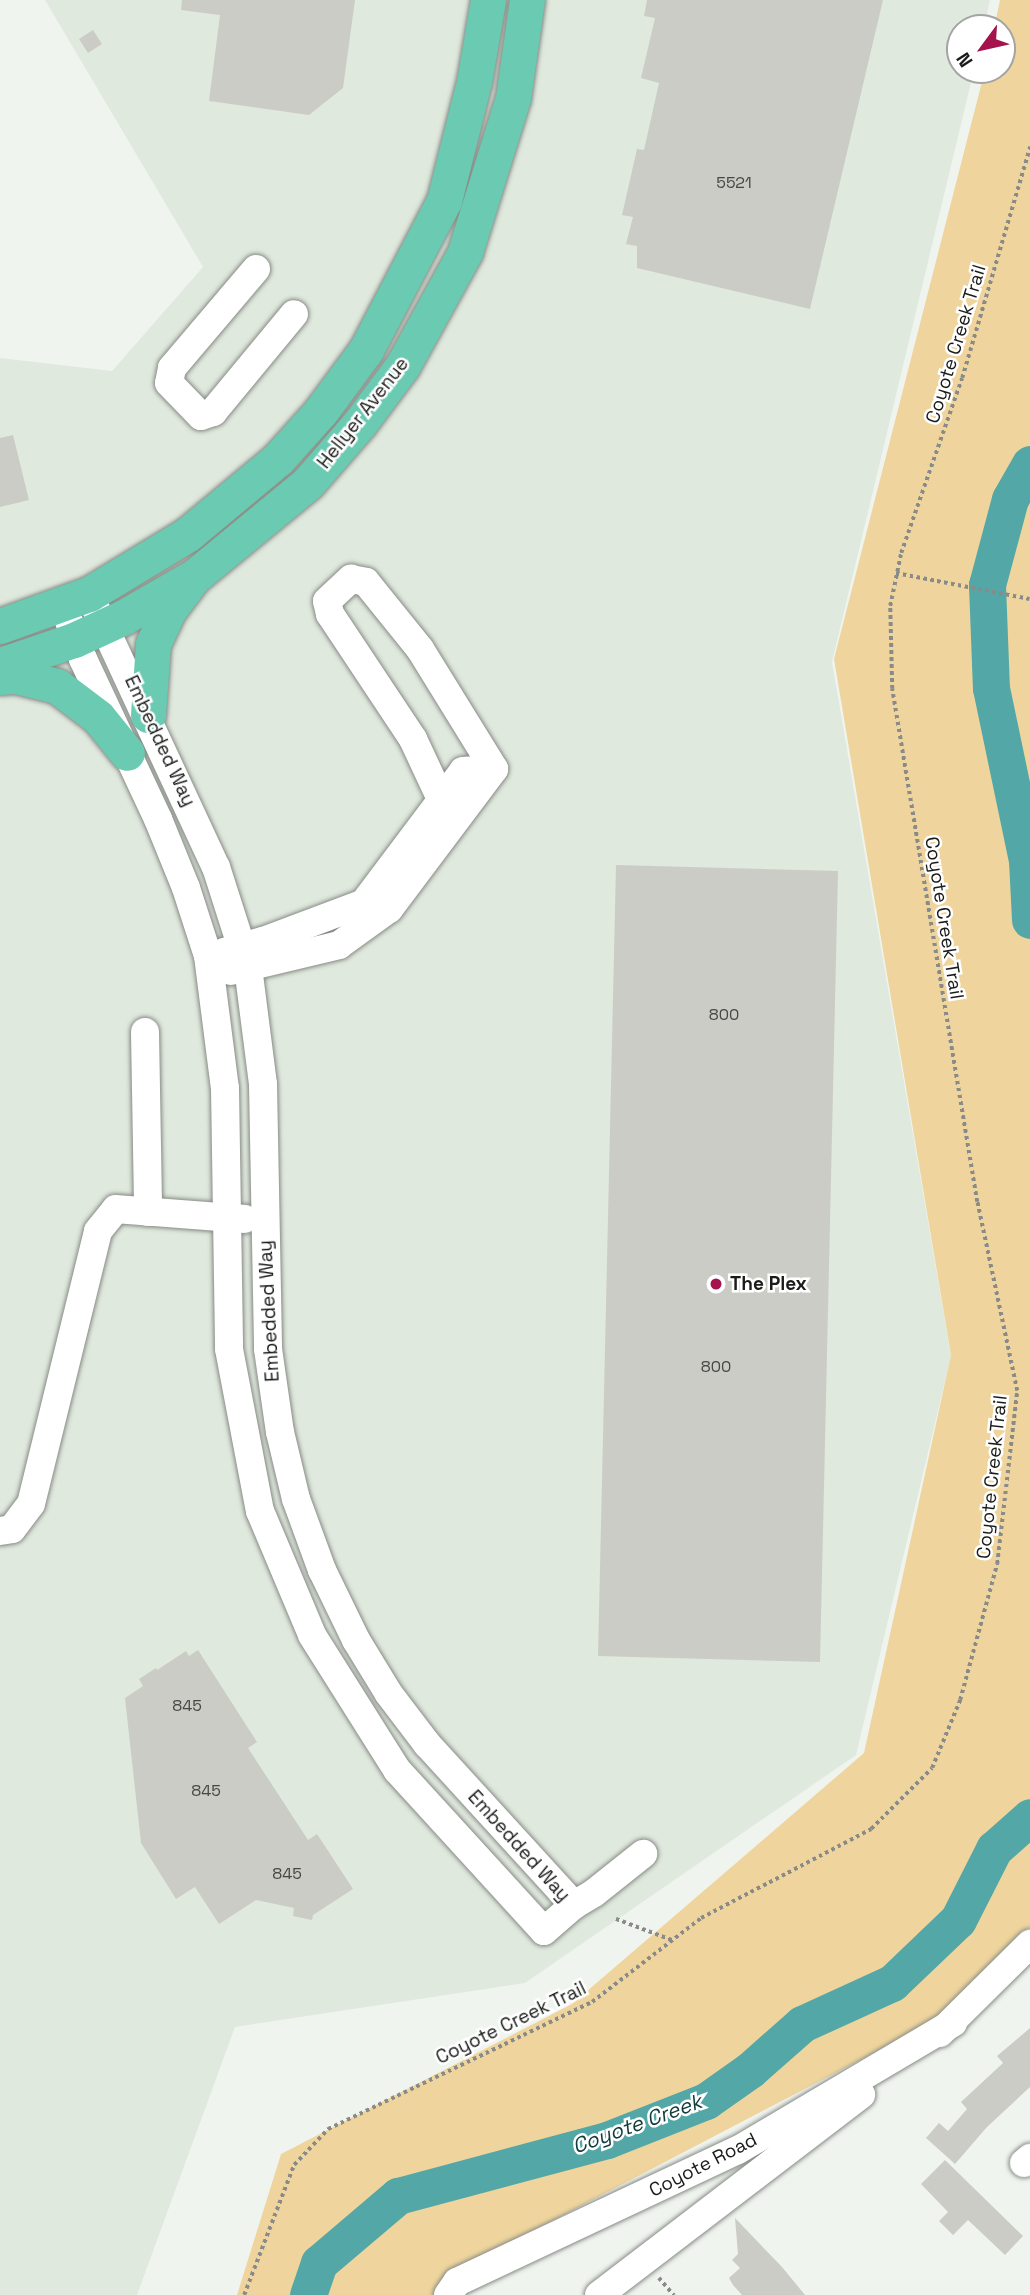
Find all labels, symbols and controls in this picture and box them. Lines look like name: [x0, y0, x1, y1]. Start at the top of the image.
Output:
north arrow: [946, 14, 1016, 84]
text: N: [951, 47, 979, 72]
house number: 5521: [716, 173, 752, 193]
street label: Coyote Creek Trail: [921, 262, 991, 426]
street label: Hellyer Avenue: [312, 353, 414, 473]
street label: Embedded Way: [120, 672, 200, 810]
street label: Coyote Creek Trail: [920, 835, 968, 1001]
house number: 800: [709, 1005, 739, 1025]
street label: Embedded Way: [254, 1239, 284, 1383]
place label: The Plex: [730, 1273, 807, 1295]
marker: The Plex: [708, 1276, 724, 1292]
house number: 800: [701, 1357, 731, 1377]
street label: Coyote Creek Trail: [972, 1394, 1012, 1560]
house number: 845: [172, 1696, 202, 1716]
house number: 845: [191, 1781, 221, 1801]
street label: Embedded Way: [463, 1786, 575, 1906]
house number: 845: [272, 1864, 302, 1884]
street label: Coyote Creek Trail: [432, 1977, 590, 2069]
water label: Coyote Creek: [569, 2089, 705, 2159]
street label: Coyote Road: [645, 2128, 761, 2202]

